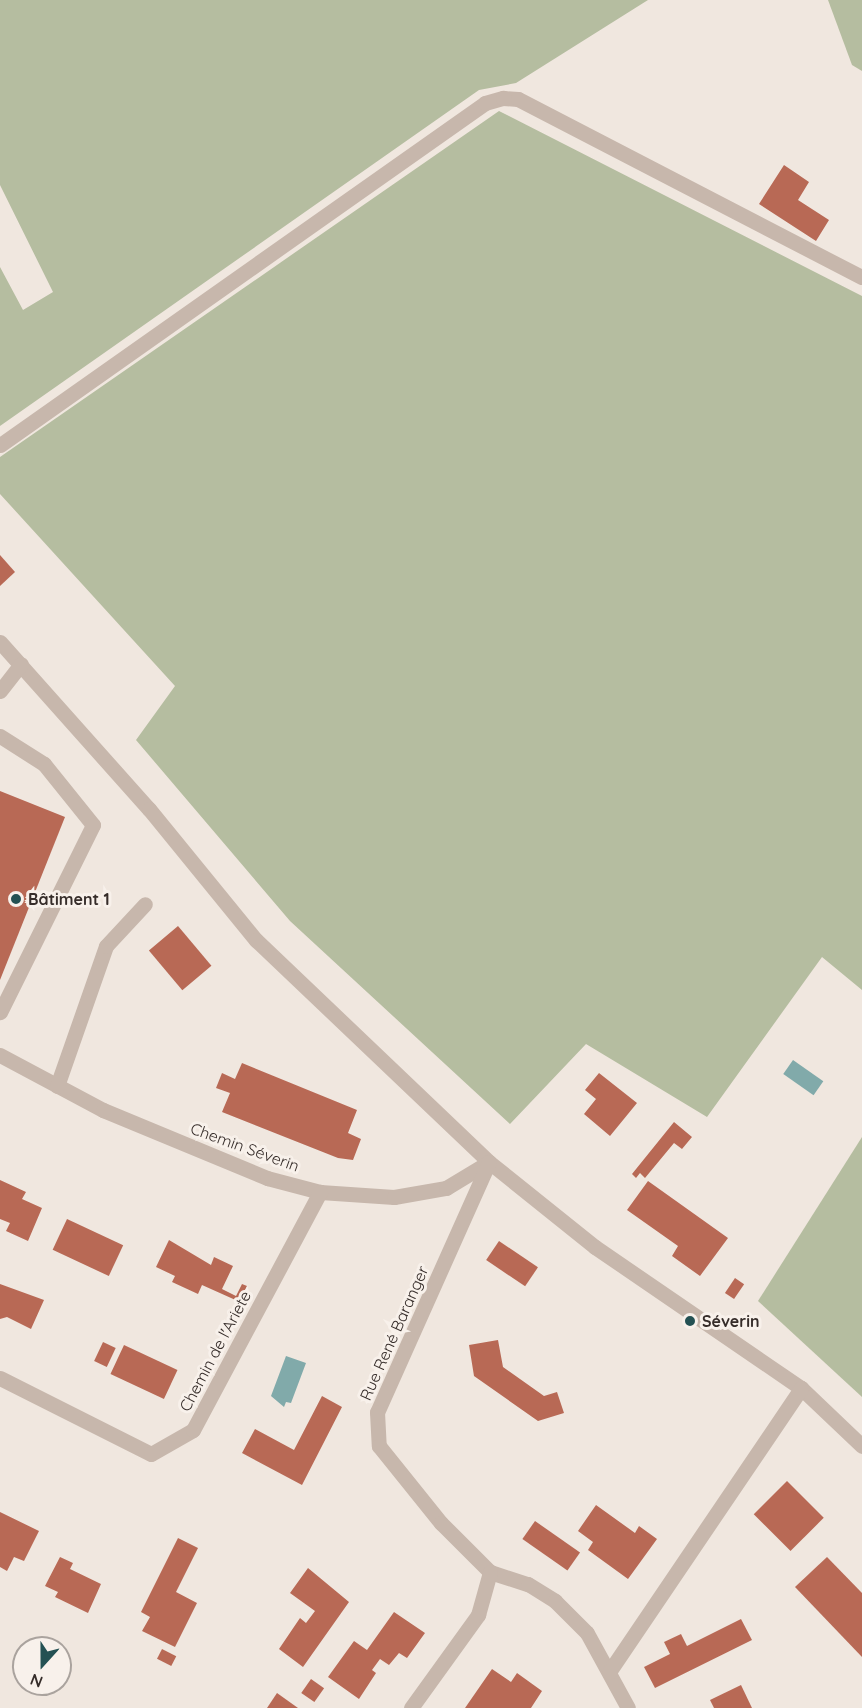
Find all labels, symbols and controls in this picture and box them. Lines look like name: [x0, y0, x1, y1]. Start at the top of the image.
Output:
place label: Bâtiment 1: [28, 889, 110, 909]
marker: Bâtiment 1: [9, 892, 23, 906]
street label: Chemin Séverin: [188, 1118, 302, 1176]
street label: Rue René Baranger: [356, 1263, 432, 1403]
street label: Chemin de l'Ariete: [175, 1288, 255, 1414]
place label: Séverin: [702, 1311, 760, 1331]
marker: Séverin: [683, 1314, 697, 1328]
north arrow: [12, 1636, 72, 1696]
text: N: [27, 1669, 45, 1692]

